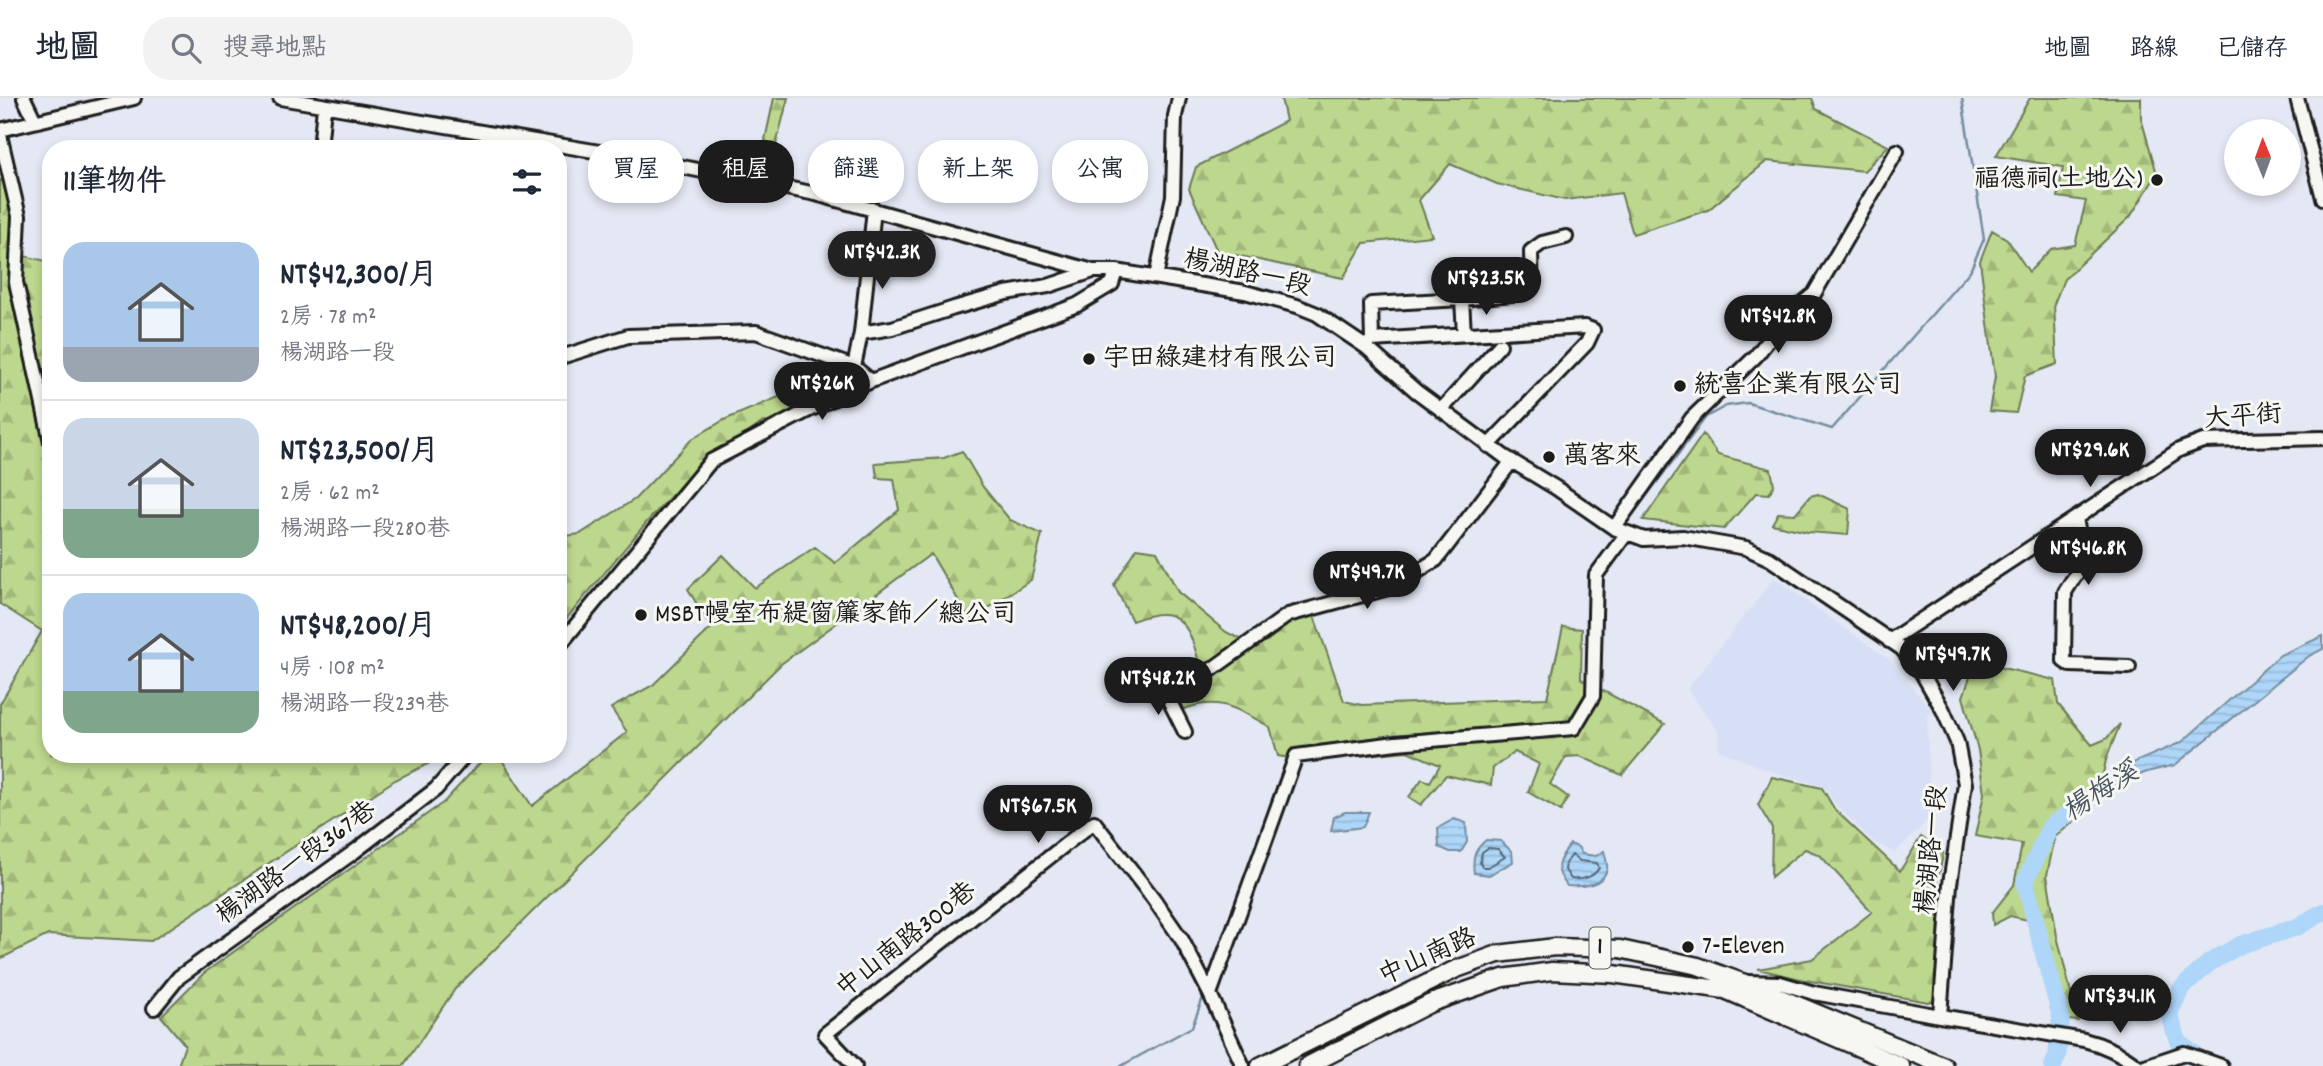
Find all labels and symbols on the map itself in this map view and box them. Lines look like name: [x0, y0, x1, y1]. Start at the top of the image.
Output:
north arrow: [2224, 119, 2301, 196]
place label: 福德祠(土地公): [1974, 162, 2143, 199]
marker: 福德祠(土地公): [2149, 172, 2165, 188]
pin: NT$42.3K: [810, 232, 954, 291]
street label: 楊湖路一段: [1179, 241, 1315, 307]
pin: NT$23.5K: [1414, 258, 1558, 317]
pin: NT$42.8K: [1706, 296, 1850, 355]
place label: 宇田綠建材有限公司: [1103, 341, 1337, 378]
marker: 宇田綠建材有限公司: [1081, 351, 1097, 367]
pin: NT$26K: [765, 362, 879, 422]
place label: 統喜企業有限公司: [1694, 368, 1902, 405]
marker: 統喜企業有限公司: [1672, 378, 1688, 394]
street label: 大平街: [2203, 397, 2283, 439]
pin: NT$29.6K: [2018, 430, 2162, 489]
place label: 萬客來: [1563, 439, 1641, 476]
marker: 萬客來: [1541, 449, 1557, 465]
pin: NT$46.8K: [2016, 528, 2160, 587]
pin: NT$49.7K: [1295, 552, 1439, 611]
place label: MSBT幔室布緹窗簾家飾／總公司: [655, 597, 1016, 634]
marker: MSBT幔室布緹窗簾家飾／總公司: [633, 607, 649, 623]
pin: NT$49.7K: [1881, 634, 2025, 693]
pin: NT$48.2K: [1086, 658, 1230, 717]
water label: 楊梅溪: [2056, 753, 2150, 834]
street label: 楊湖路一段: [1908, 783, 1958, 917]
pin: NT$67.5K: [966, 786, 1110, 845]
street label: 楊湖路一段367巷: [209, 793, 385, 935]
street label: 中山南路300巷: [829, 874, 985, 1008]
street label: 中山南路: [1373, 920, 1483, 996]
road number: 1: [1590, 928, 1610, 968]
place label: 7-Eleven: [1702, 929, 1785, 966]
marker: 7-Eleven: [1680, 939, 1696, 955]
pin: NT$34.1K: [2048, 976, 2192, 1035]

